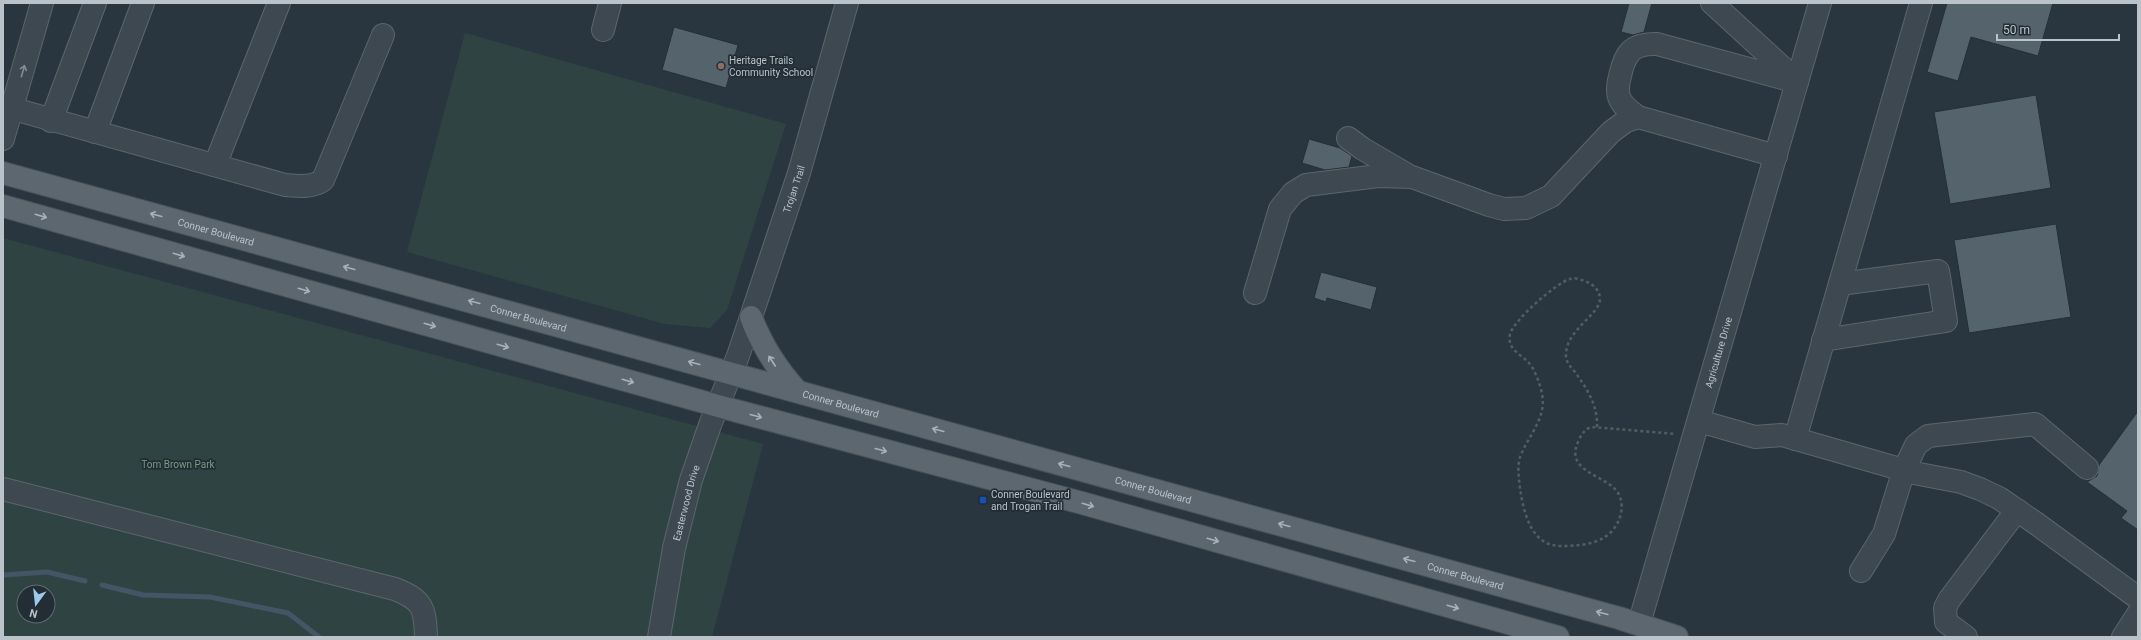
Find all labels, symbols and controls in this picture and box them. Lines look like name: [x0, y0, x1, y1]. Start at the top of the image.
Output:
scale bar: [1997, 16, 2119, 42]
text: 50 m: [2003, 23, 2030, 37]
place label: Heritage Trails Community School: [729, 55, 813, 78]
marker: Heritage Trails Community School: [716, 61, 726, 71]
one-way arrow: [19, 65, 27, 78]
street label: Trojan Trail: [781, 164, 806, 214]
one-way arrow: [150, 210, 163, 218]
one-way arrow: [34, 213, 47, 220]
street label: Conner Boulevard: [177, 216, 256, 247]
one-way arrow: [172, 252, 185, 259]
one-way arrow: [343, 264, 356, 271]
one-way arrow: [298, 287, 311, 294]
one-way arrow: [468, 298, 481, 305]
street label: Conner Boulevard: [489, 302, 568, 333]
street label: Agriculture Drive: [1703, 315, 1734, 389]
one-way arrow: [423, 322, 436, 329]
one-way arrow: [496, 343, 509, 350]
one-way arrow: [768, 356, 776, 367]
one-way arrow: [688, 358, 701, 366]
one-way arrow: [622, 378, 635, 385]
street label: Conner Boulevard: [801, 388, 880, 419]
one-way arrow: [749, 413, 762, 420]
one-way arrow: [932, 426, 945, 433]
one-way arrow: [875, 446, 888, 454]
park label: Tom Brown Park: [141, 459, 216, 470]
one-way arrow: [1058, 461, 1071, 468]
street label: Easterwood Drive: [671, 463, 701, 542]
street label: Conner Boulevard: [1114, 474, 1193, 505]
place label: Conner Boulevard and Trogan Trail: [991, 489, 1070, 512]
marker: Conner Boulevard and Trogan Trail: [978, 495, 988, 505]
one-way arrow: [1081, 502, 1094, 509]
one-way arrow: [1277, 521, 1290, 529]
one-way arrow: [1207, 537, 1220, 544]
one-way arrow: [1403, 556, 1416, 563]
street label: Conner Boulevard: [1426, 560, 1505, 592]
north arrow: [16, 584, 56, 624]
one-way arrow: [1447, 604, 1460, 611]
text: N: [28, 606, 39, 620]
one-way arrow: [1595, 609, 1608, 616]

